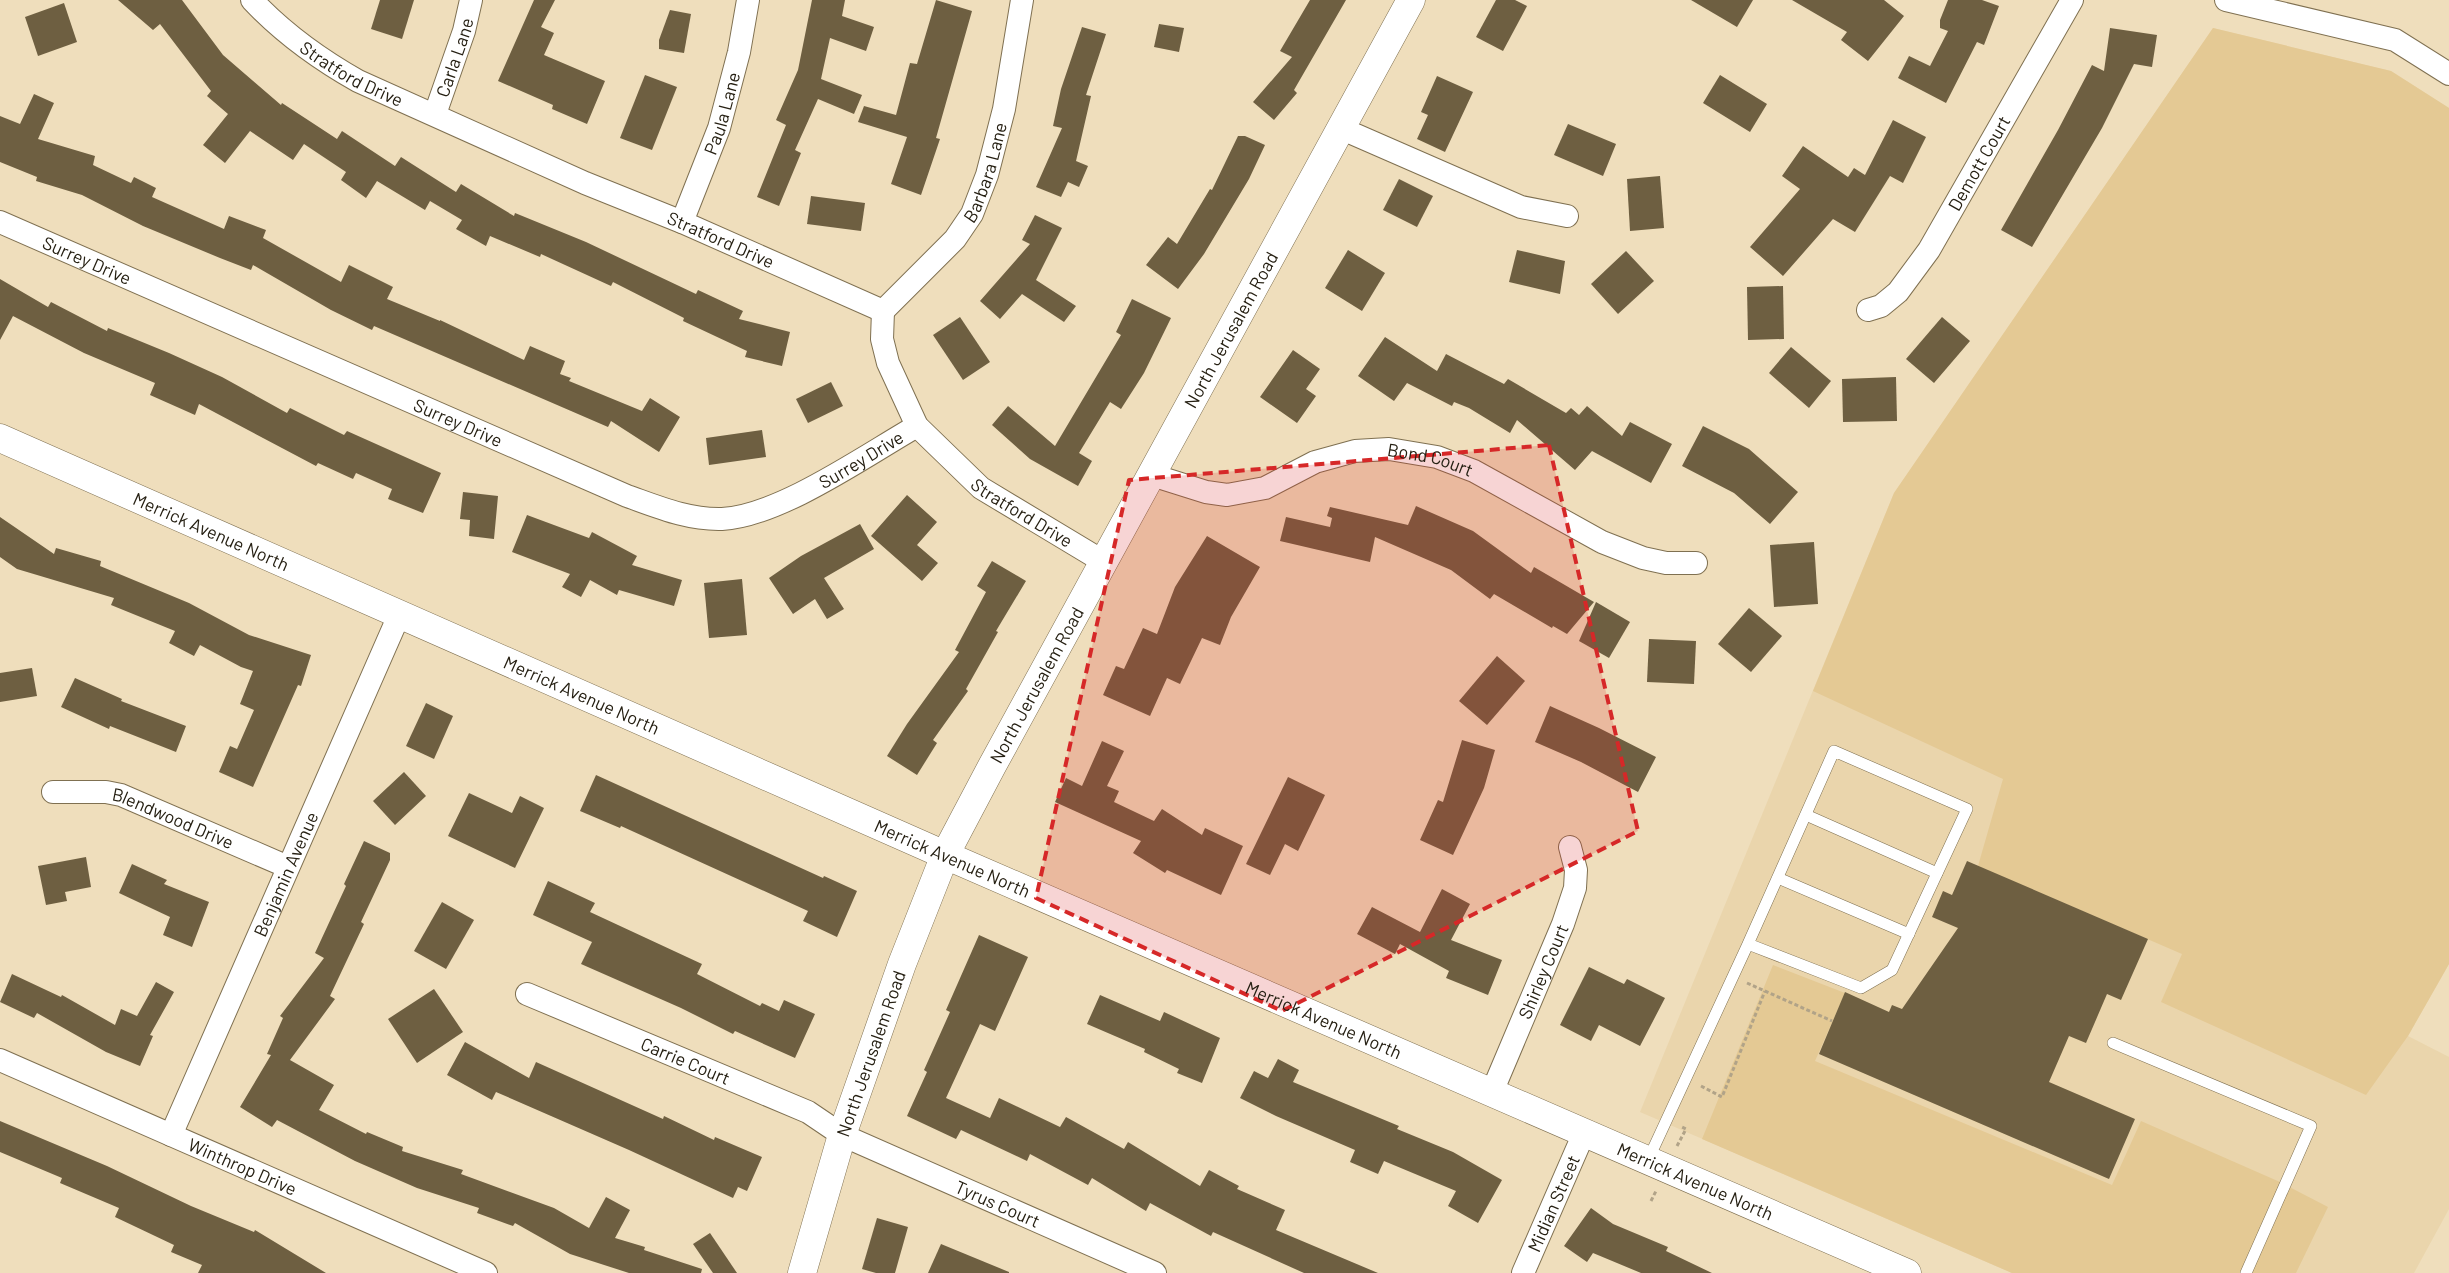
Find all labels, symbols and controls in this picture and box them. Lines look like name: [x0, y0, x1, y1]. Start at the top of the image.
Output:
street label: Carla Lane: [431, 16, 478, 100]
street label: Stratford Drive: [296, 36, 407, 111]
street label: Paula Lane: [699, 70, 744, 158]
street label: Demott Court: [1943, 112, 2015, 214]
street label: Barbara Lane: [958, 120, 1011, 227]
street label: Stratford Drive: [664, 206, 778, 273]
street label: Surrey Drive: [39, 231, 135, 289]
street label: North Jerusalem Road: [1179, 248, 1282, 412]
street label: Surrey Drive: [410, 393, 506, 451]
street label: Surrey Drive: [815, 426, 907, 493]
street label: Bond Court: [1386, 438, 1476, 481]
street label: Stratford Drive: [966, 473, 1077, 552]
street label: Merrick Avenue North: [130, 487, 293, 575]
street label: North Jerusalem Road: [985, 603, 1088, 767]
street label: Merrick Avenue North: [501, 651, 663, 739]
street label: Blendwood Drive: [111, 783, 237, 853]
street label: Benjamin Avenue: [248, 808, 323, 940]
street label: Merrick Avenue North: [871, 814, 1034, 902]
street label: Shirley Court: [1513, 921, 1573, 1022]
street label: North Jerusalem Road: [831, 967, 910, 1140]
street label: Merrick Avenue North: [1242, 976, 1405, 1063]
street label: Carrie Court: [638, 1032, 734, 1089]
street label: Winthrop Drive: [185, 1133, 300, 1200]
street label: Merrick Avenue North: [1614, 1137, 1777, 1225]
street label: Midian Street: [1523, 1151, 1584, 1255]
street label: Tyrus Court: [952, 1175, 1043, 1232]

